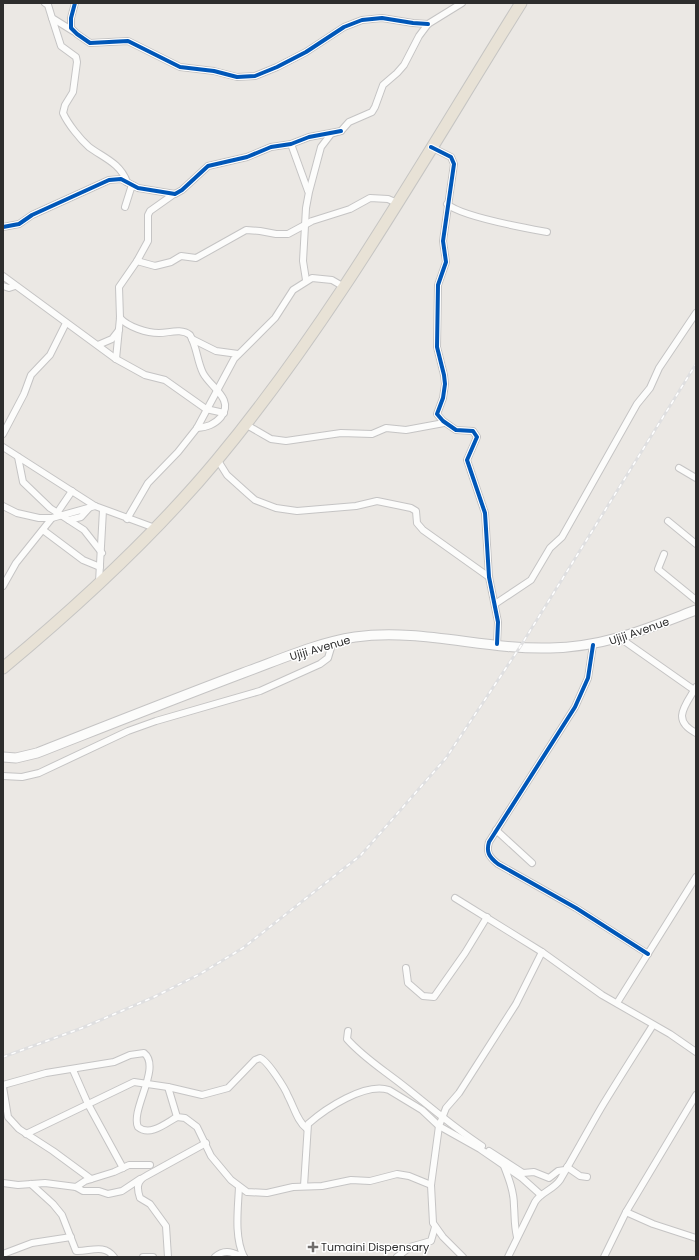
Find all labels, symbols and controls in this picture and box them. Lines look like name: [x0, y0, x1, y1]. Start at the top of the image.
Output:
street label: Ujiji Avenue: [607, 613, 671, 649]
street label: Ujiji Avenue: [288, 632, 352, 664]
place label: Tumaini Dispensary: [321, 1239, 430, 1255]
marker: Tumaini Dispensary: [308, 1242, 318, 1252]

